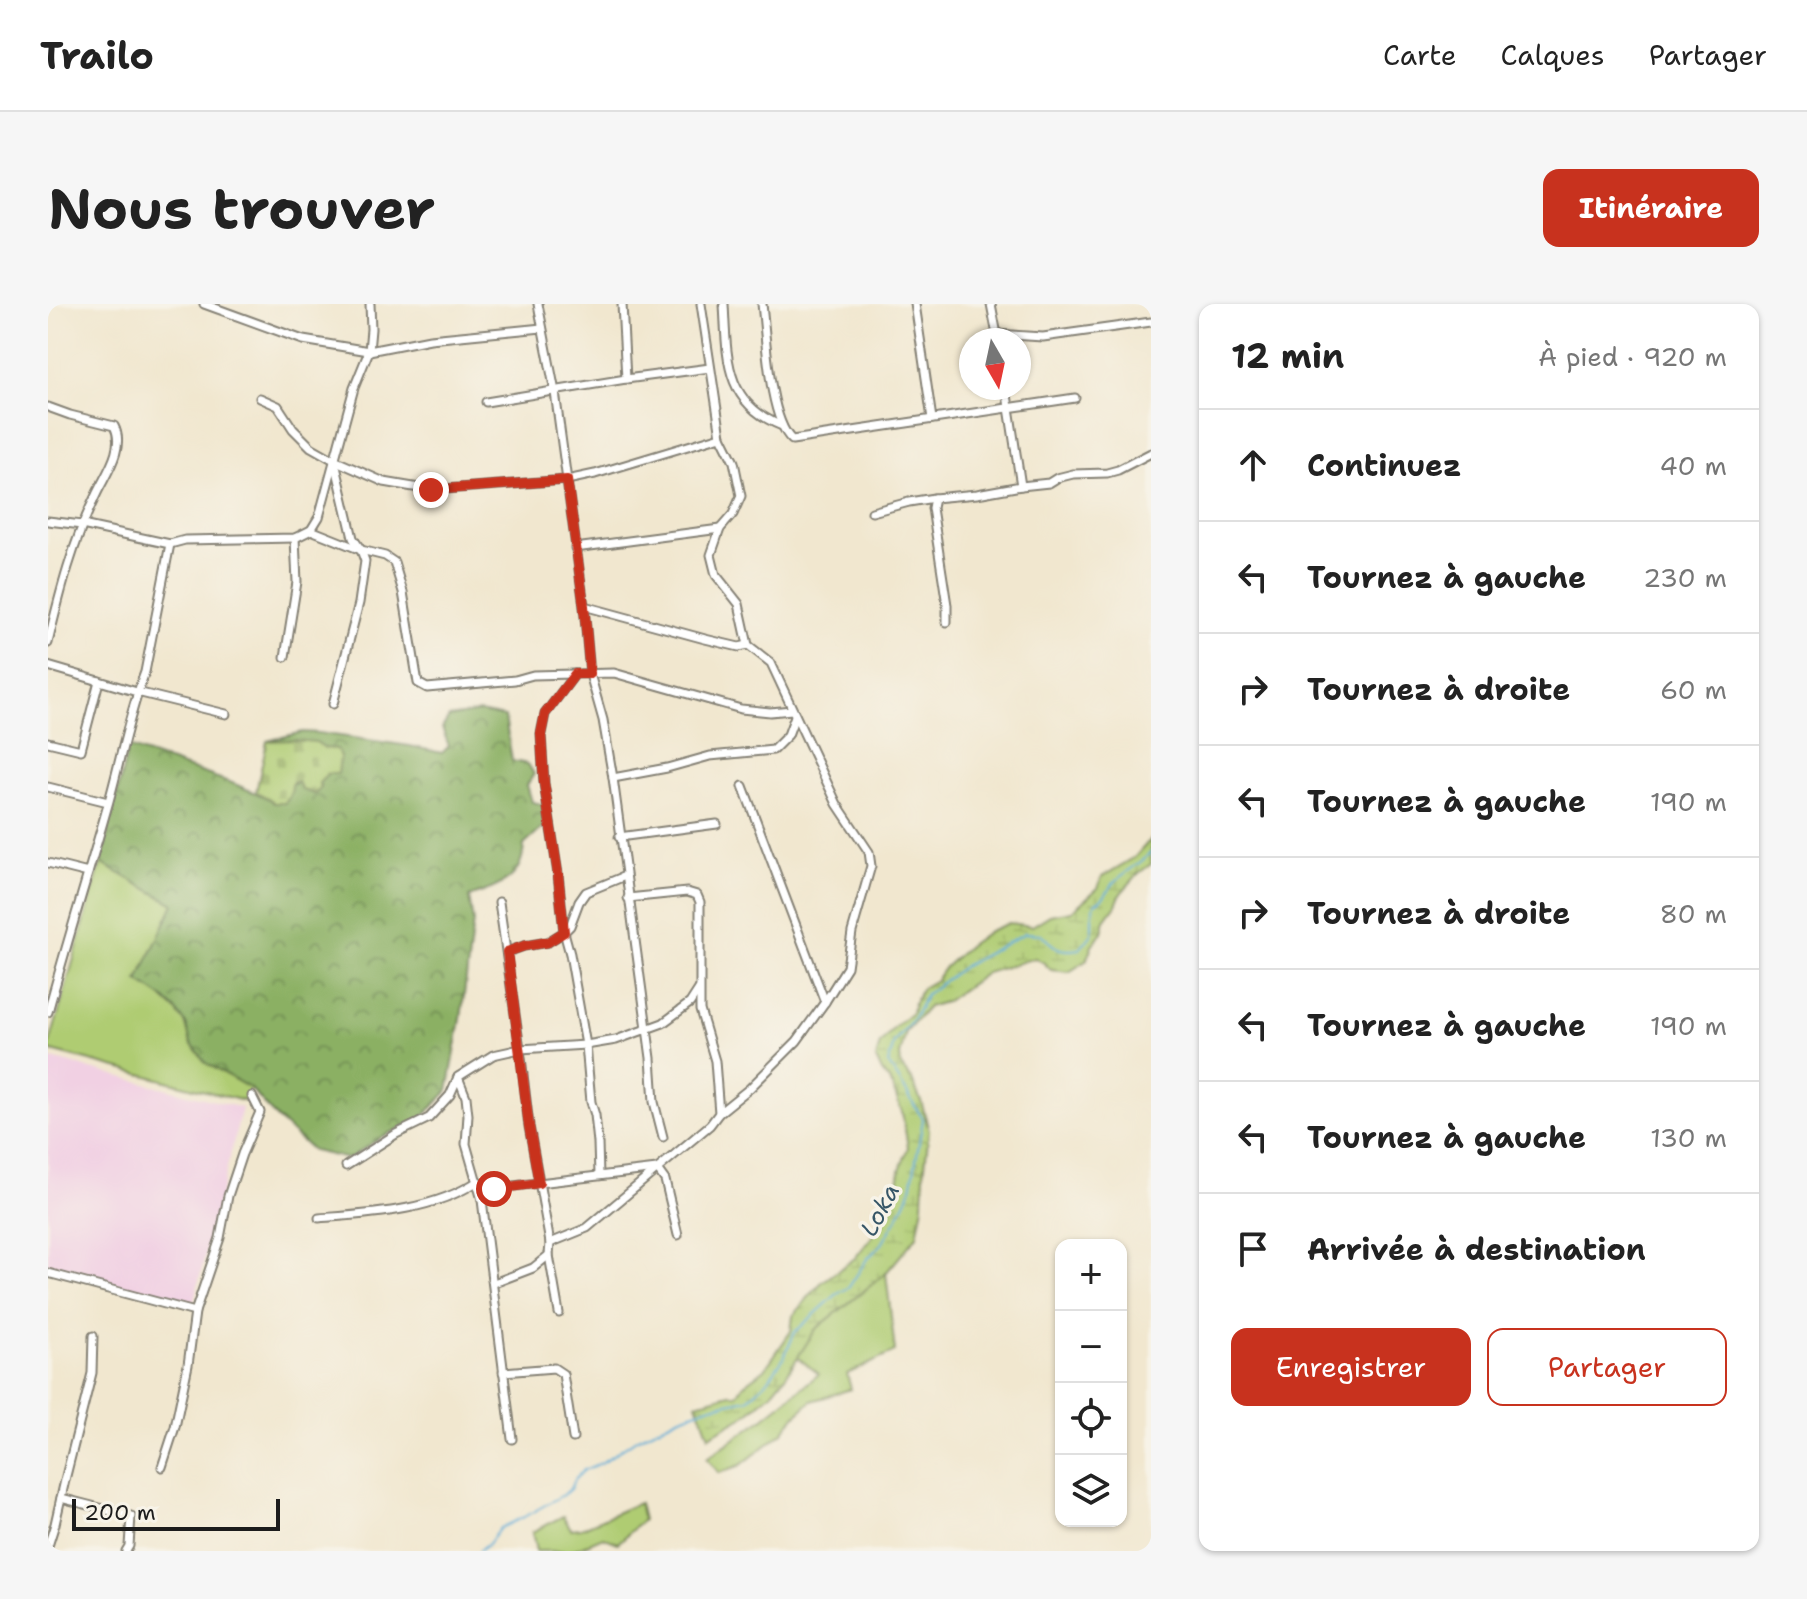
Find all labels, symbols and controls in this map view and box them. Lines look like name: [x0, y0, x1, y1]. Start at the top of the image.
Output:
text: Trailo: [40, 30, 154, 81]
text: Carte: [1383, 36, 1456, 74]
text: Calques: [1500, 36, 1605, 74]
text: Partager: [1649, 36, 1767, 74]
button: Itinéraire: [1543, 169, 1759, 247]
text: Nous trouver: [48, 171, 435, 246]
north arrow: [959, 328, 1031, 400]
text: 12 min: [1231, 333, 1344, 379]
text: À pied · 920 m: [1538, 339, 1727, 374]
icon: ahead: [1231, 443, 1275, 487]
text: Continuez: [1307, 445, 1462, 486]
text: 40 m: [1660, 448, 1727, 483]
route end: [413, 472, 449, 508]
icon: left: [1231, 555, 1275, 599]
text: Tournez à gauche: [1307, 557, 1586, 598]
text: 230 m: [1643, 560, 1727, 595]
icon: right: [1231, 667, 1275, 711]
text: Tournez à droite: [1307, 669, 1570, 710]
text: 60 m: [1660, 672, 1727, 707]
icon: left: [1231, 779, 1275, 823]
text: Tournez à gauche: [1307, 781, 1586, 822]
text: 190 m: [1650, 784, 1727, 819]
icon: right: [1231, 891, 1275, 935]
text: Tournez à droite: [1307, 893, 1570, 934]
text: 80 m: [1660, 896, 1727, 931]
icon: left: [1231, 1003, 1275, 1047]
text: Tournez à gauche: [1307, 1005, 1586, 1046]
text: 190 m: [1650, 1008, 1727, 1043]
icon: left: [1231, 1115, 1275, 1159]
text: Tournez à gauche: [1307, 1117, 1586, 1158]
text: 130 m: [1650, 1120, 1727, 1155]
route start: [476, 1171, 512, 1207]
water label: Loka: [853, 1178, 907, 1242]
icon: arrive: [1231, 1227, 1275, 1271]
text: Arrivée à destination: [1307, 1229, 1646, 1270]
map controls: [1055, 1239, 1127, 1527]
button: +: [1055, 1239, 1127, 1311]
button: −: [1055, 1311, 1127, 1383]
button: Enregistrer: [1231, 1328, 1471, 1406]
button: Partager: [1487, 1328, 1727, 1406]
button: locate: [1055, 1383, 1127, 1455]
button: layers: [1055, 1455, 1127, 1527]
scale bar: [72, 1495, 280, 1531]
text: 200 m: [84, 1498, 156, 1527]

